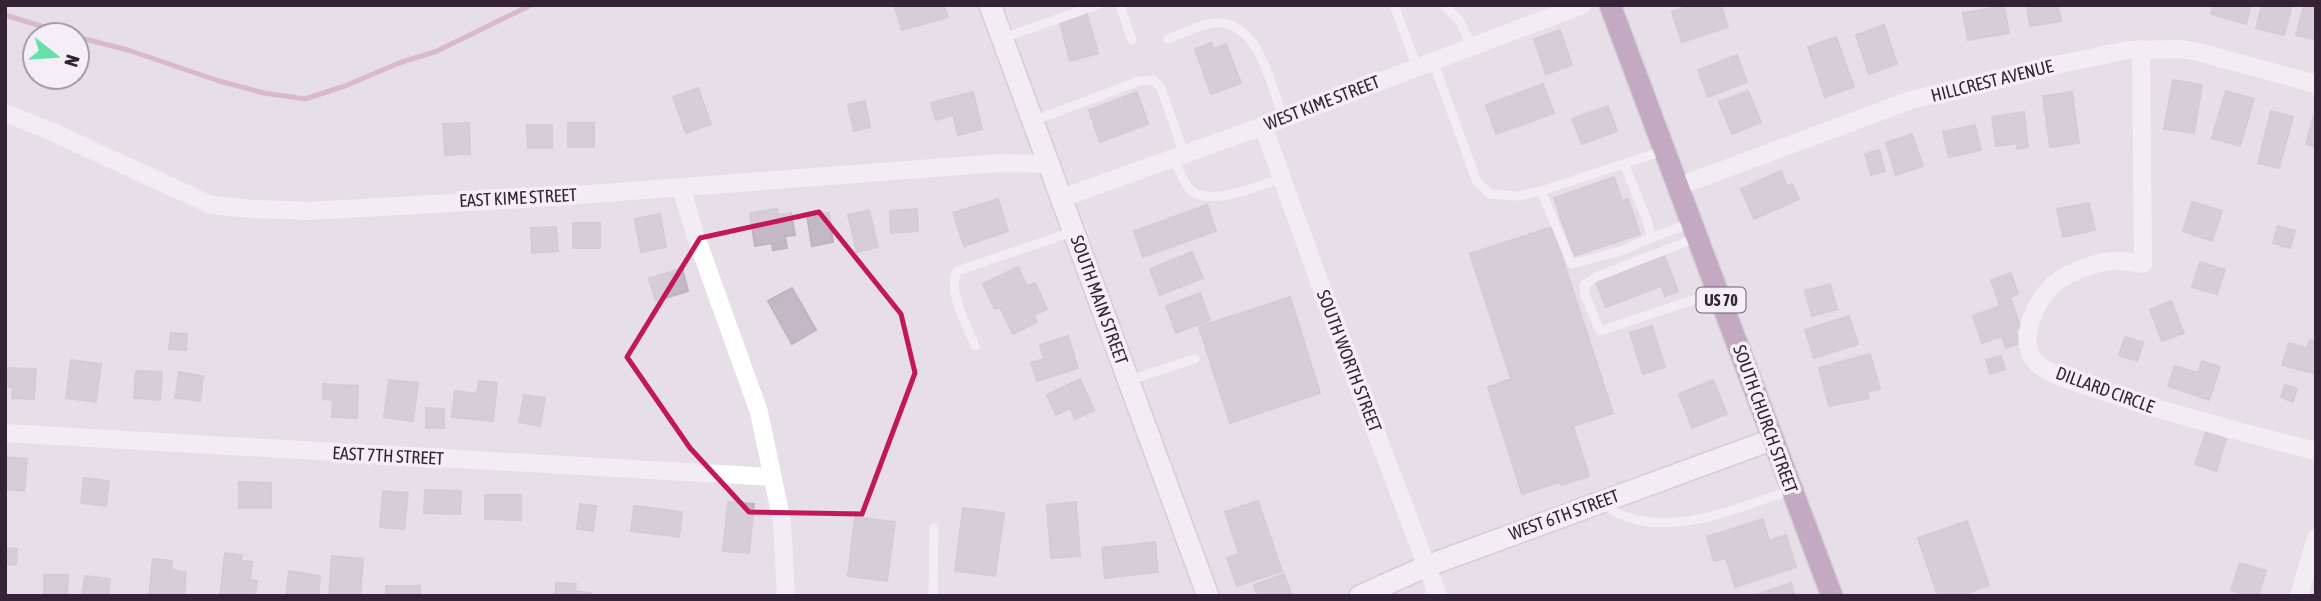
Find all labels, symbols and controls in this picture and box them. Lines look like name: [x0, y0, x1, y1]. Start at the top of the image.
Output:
north arrow: [21, 21, 91, 91]
text: N: [60, 52, 84, 70]
street label: HILLCREST AVENUE: [1929, 55, 2055, 106]
street label: WEST KIME STREET: [1261, 71, 1383, 134]
street label: EAST KIME STREET: [459, 184, 577, 211]
street label: SOUTH MAIN STREET: [1066, 232, 1133, 367]
street label: SOUTH WORTH STREET: [1313, 287, 1386, 435]
road number: US 70: [1696, 288, 1746, 312]
street label: SOUTH CHURCH STREET: [1729, 342, 1802, 496]
street label: DILLARD CIRCLE: [2053, 362, 2158, 417]
street label: EAST 7TH STREET: [332, 442, 444, 469]
street label: WEST 6TH STREET: [1506, 485, 1622, 544]

